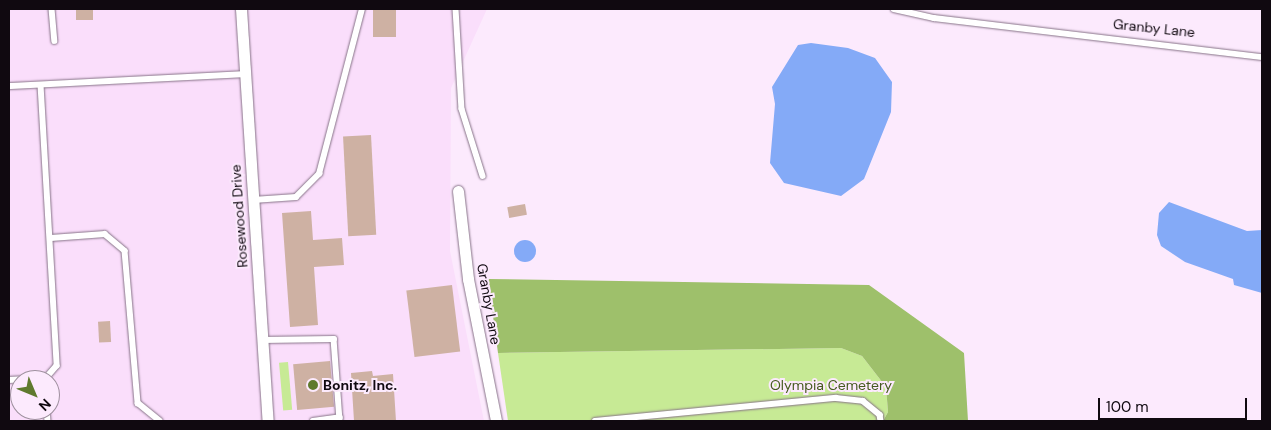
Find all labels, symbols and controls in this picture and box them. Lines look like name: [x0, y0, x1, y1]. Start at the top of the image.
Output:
street label: Granby Lane: [1112, 15, 1196, 41]
street label: Rosewood Drive: [227, 164, 251, 268]
street label: Granby Lane: [474, 262, 504, 346]
north arrow: [10, 370, 60, 420]
place label: Bonitz, Inc.: [323, 377, 397, 393]
park label: Olympia Cemetery: [770, 377, 892, 393]
marker: Bonitz, Inc.: [307, 379, 319, 391]
scale bar: [1101, 388, 1250, 420]
text: N: [35, 395, 55, 415]
text: 100 m: [1106, 397, 1149, 417]

